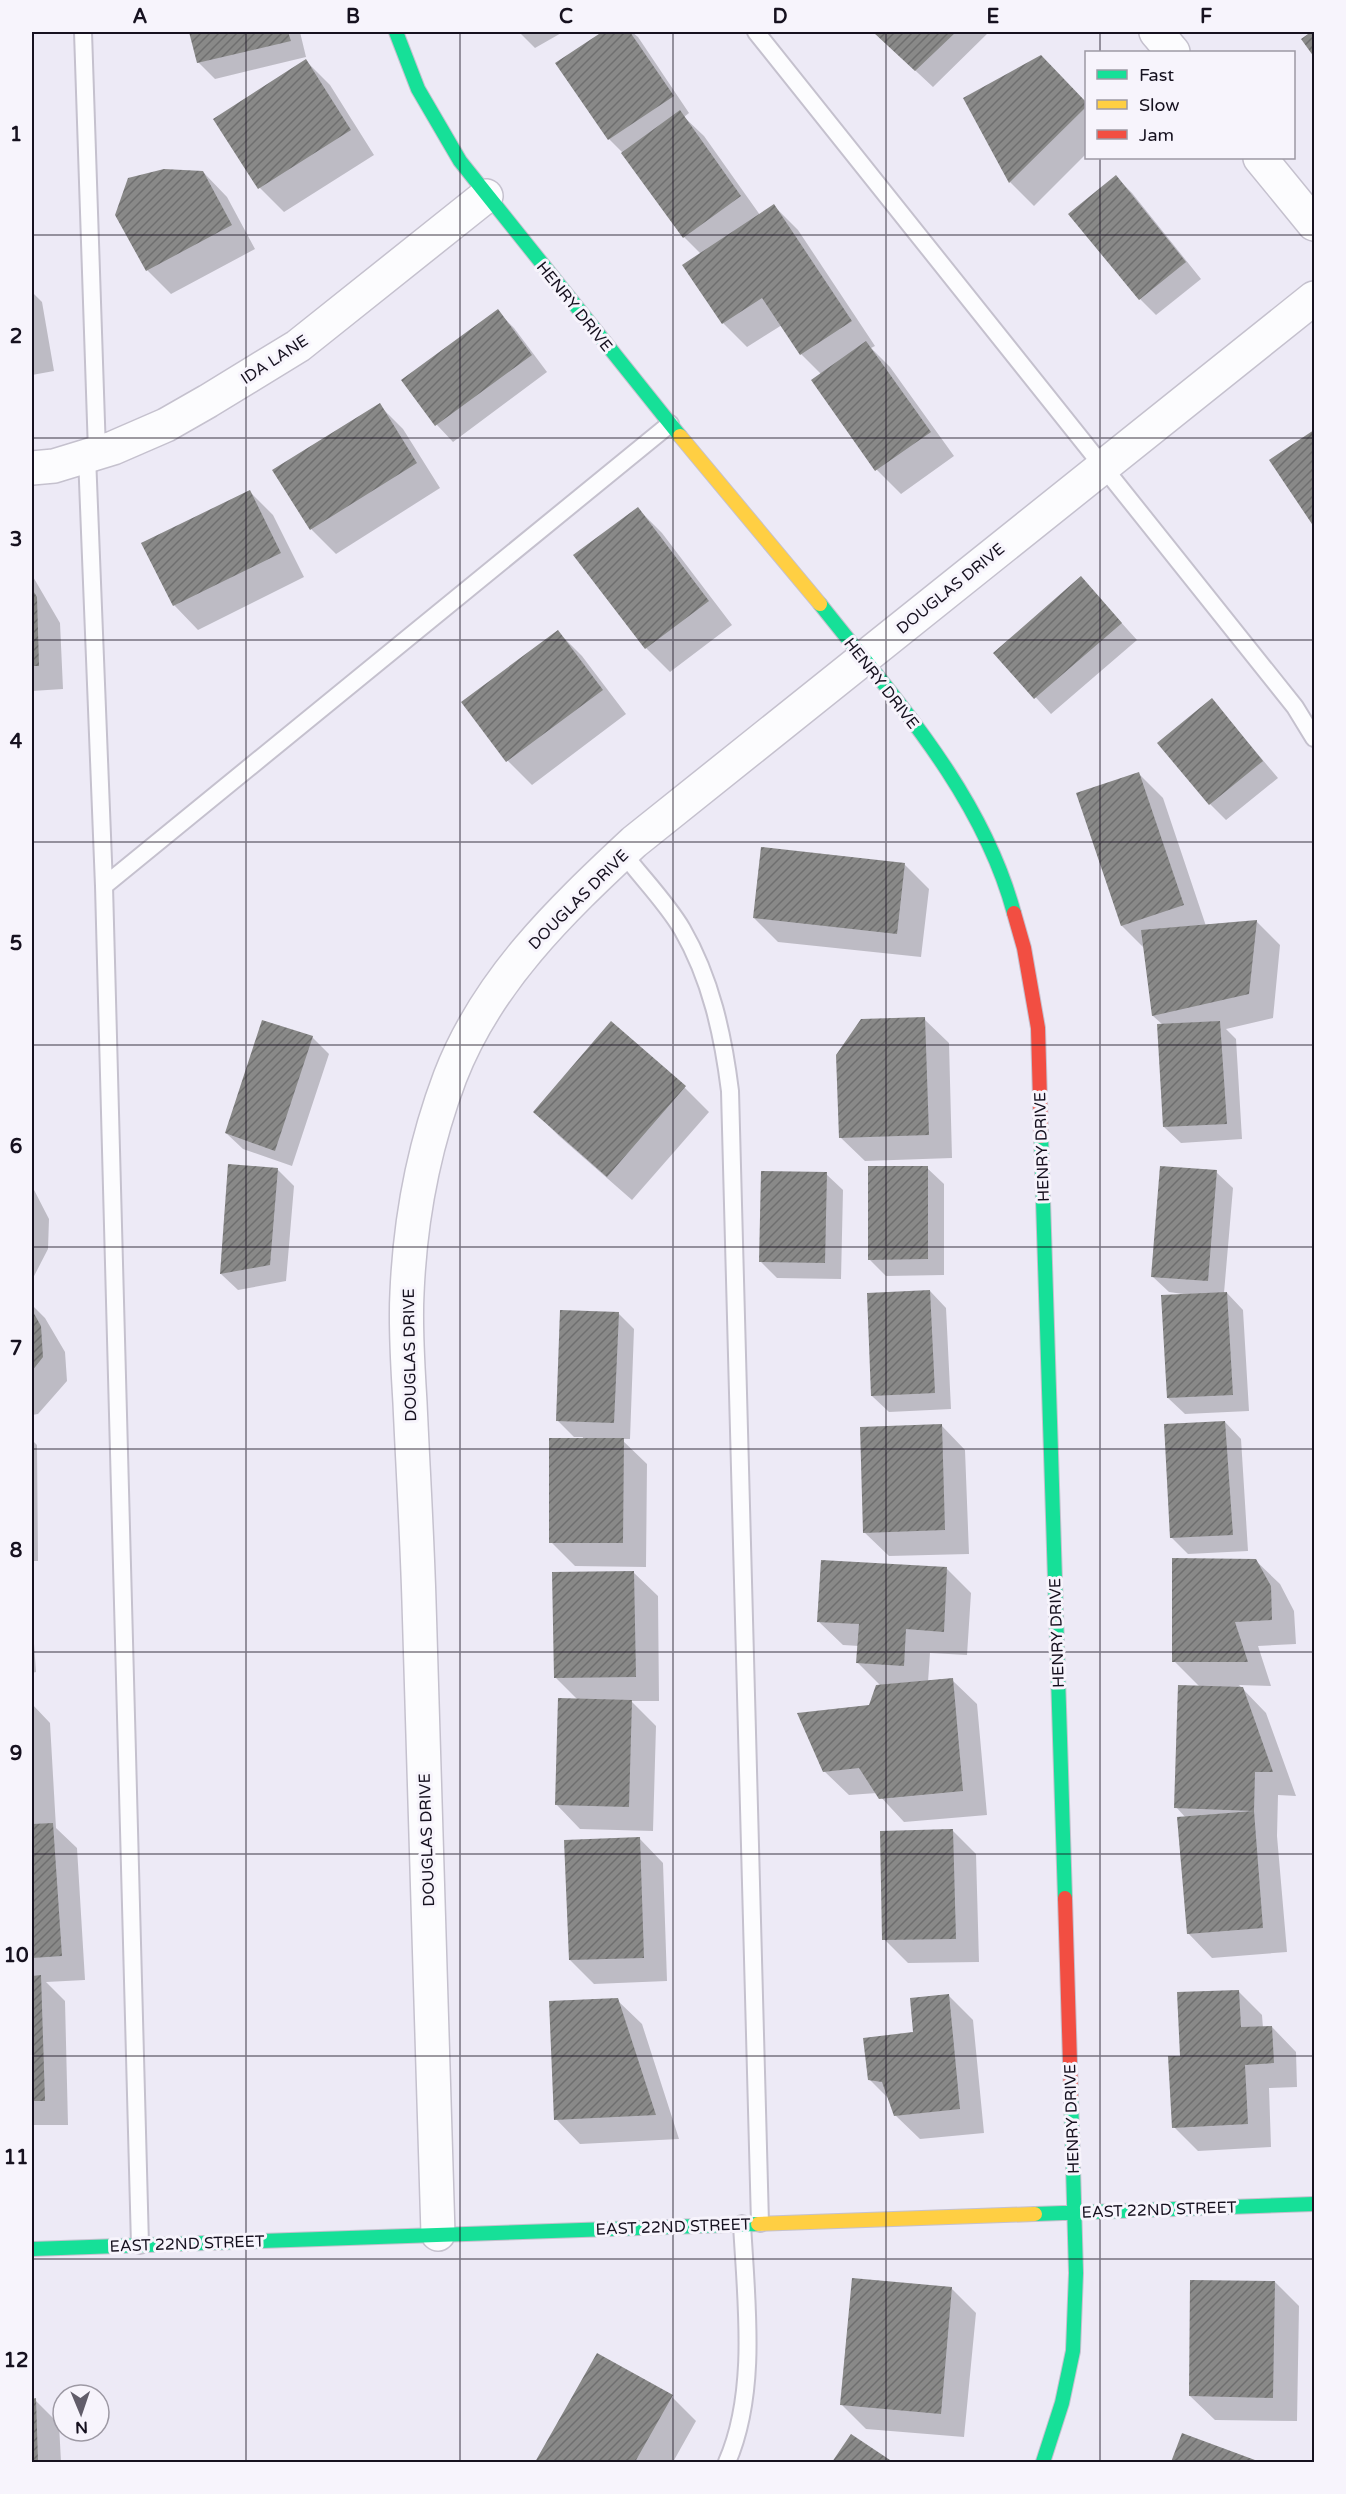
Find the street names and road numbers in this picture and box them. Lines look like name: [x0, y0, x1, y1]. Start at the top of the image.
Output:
street label: HENRY DRIVE: [532, 258, 617, 356]
street label: IDA LANE: [237, 331, 312, 389]
street label: DOUGLAS DRIVE: [893, 539, 1009, 639]
street label: HENRY DRIVE: [839, 634, 923, 733]
street label: DOUGLAS DRIVE: [524, 845, 633, 954]
street label: HENRY DRIVE: [1030, 1092, 1054, 1202]
street label: DOUGLAS DRIVE: [399, 1288, 421, 1422]
street label: HENRY DRIVE: [1045, 1578, 1069, 1688]
street label: DOUGLAS DRIVE: [415, 1773, 439, 1907]
street label: HENRY DRIVE: [1060, 2064, 1084, 2174]
street label: EAST 22ND STREET: [1081, 2197, 1237, 2223]
street label: EAST 22ND STREET: [595, 2214, 751, 2240]
street label: EAST 22ND STREET: [109, 2231, 265, 2257]

